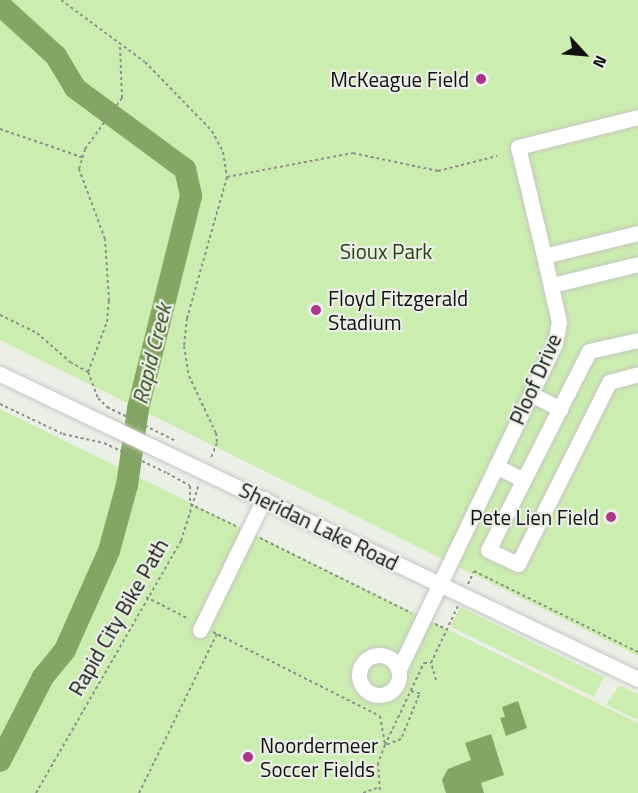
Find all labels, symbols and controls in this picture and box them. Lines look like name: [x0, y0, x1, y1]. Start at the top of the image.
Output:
north arrow: [554, 24, 614, 84]
text: N: [587, 52, 613, 72]
place label: McKeague Field: [330, 66, 469, 92]
marker: McKeague Field: [474, 72, 488, 86]
park label: Sioux Park: [340, 238, 432, 264]
place label: Floyd Fitzgerald Stadium: [328, 285, 468, 335]
water label: Rapid Creek: [127, 301, 177, 407]
marker: Floyd Fitzgerald Stadium: [309, 303, 323, 317]
street label: Ploof Drive: [504, 330, 566, 428]
street label: Sheridan Lake Road: [235, 477, 403, 575]
place label: Pete Lien Field: [470, 504, 599, 530]
marker: Pete Lien Field: [604, 510, 618, 524]
street label: Rapid City Bike Path: [63, 534, 173, 700]
place label: Noordermeer Soccer Fields: [260, 732, 378, 782]
marker: Noordermeer Soccer Fields: [241, 750, 255, 764]

